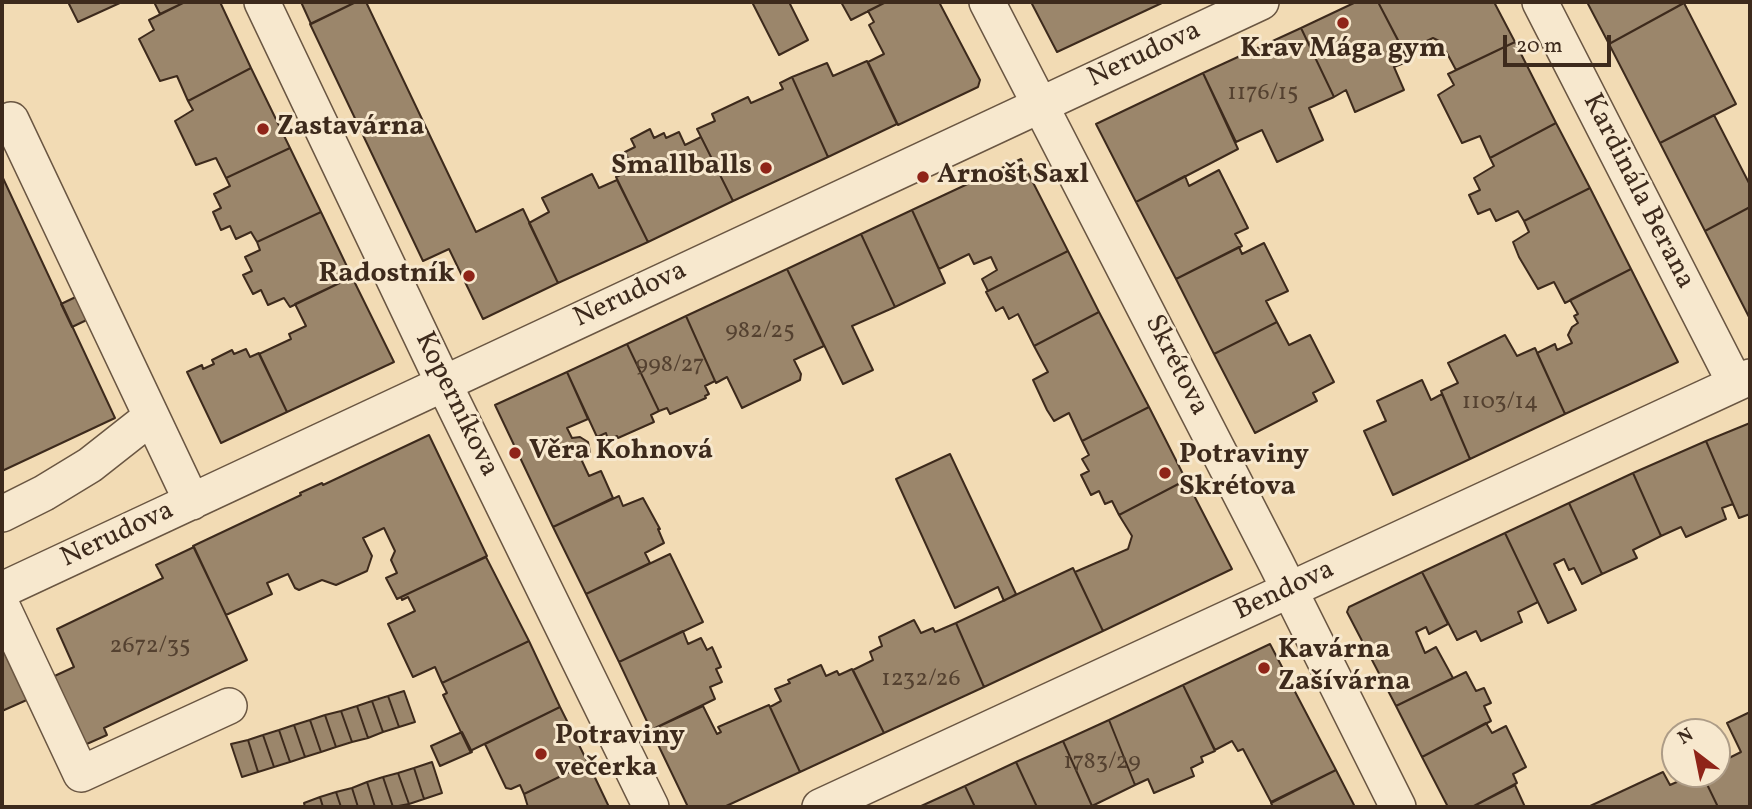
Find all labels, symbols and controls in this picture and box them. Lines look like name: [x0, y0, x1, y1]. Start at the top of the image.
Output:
street label: Nerudova: [1083, 15, 1207, 97]
marker: Krav Mága gym: [1335, 15, 1351, 31]
scale bar: [1507, 21, 1616, 65]
text: 20 m: [1516, 32, 1562, 61]
place label: Krav Mága gym: [1240, 34, 1446, 68]
house number: 1176/15: [1227, 81, 1299, 109]
street label: Kardinála Berana: [1573, 89, 1701, 295]
place label: Zastavárna: [277, 112, 425, 146]
marker: Zastavárna: [255, 121, 271, 137]
place label: Smallballs: [611, 151, 752, 185]
marker: Smallballs: [758, 160, 774, 176]
place label: Arnošt Saxl: [937, 160, 1089, 194]
marker: Arnošt Saxl: [915, 169, 931, 185]
street label: Nerudova: [569, 255, 693, 337]
place label: Radostník: [319, 259, 455, 293]
marker: Radostník: [461, 268, 477, 284]
street label: Skrétova: [1135, 310, 1215, 422]
house number: 982/25: [725, 319, 795, 347]
street label: Koperníkova: [405, 327, 505, 483]
house number: 998/27: [636, 353, 704, 381]
house number: 1103/14: [1462, 390, 1538, 418]
place label: Věra Kohnová: [529, 436, 713, 470]
place label: Potraviny Skrétova: [1179, 440, 1309, 506]
marker: Věra Kohnová: [507, 445, 523, 461]
marker: Potraviny Skrétova: [1157, 465, 1173, 481]
street label: Nerudova: [56, 495, 180, 577]
street label: Bendova: [1230, 554, 1340, 630]
house number: 2672/35: [110, 634, 190, 662]
place label: Kavárna Zašívárna: [1278, 635, 1410, 701]
marker: Kavárna Zašívárna: [1256, 660, 1272, 676]
house number: 1232/26: [881, 667, 961, 695]
north arrow: [1661, 718, 1731, 788]
place label: Potraviny večerka: [555, 721, 685, 787]
text: N: [1673, 722, 1699, 752]
marker: Potraviny večerka: [533, 746, 549, 762]
house number: 1783/29: [1063, 750, 1141, 778]

